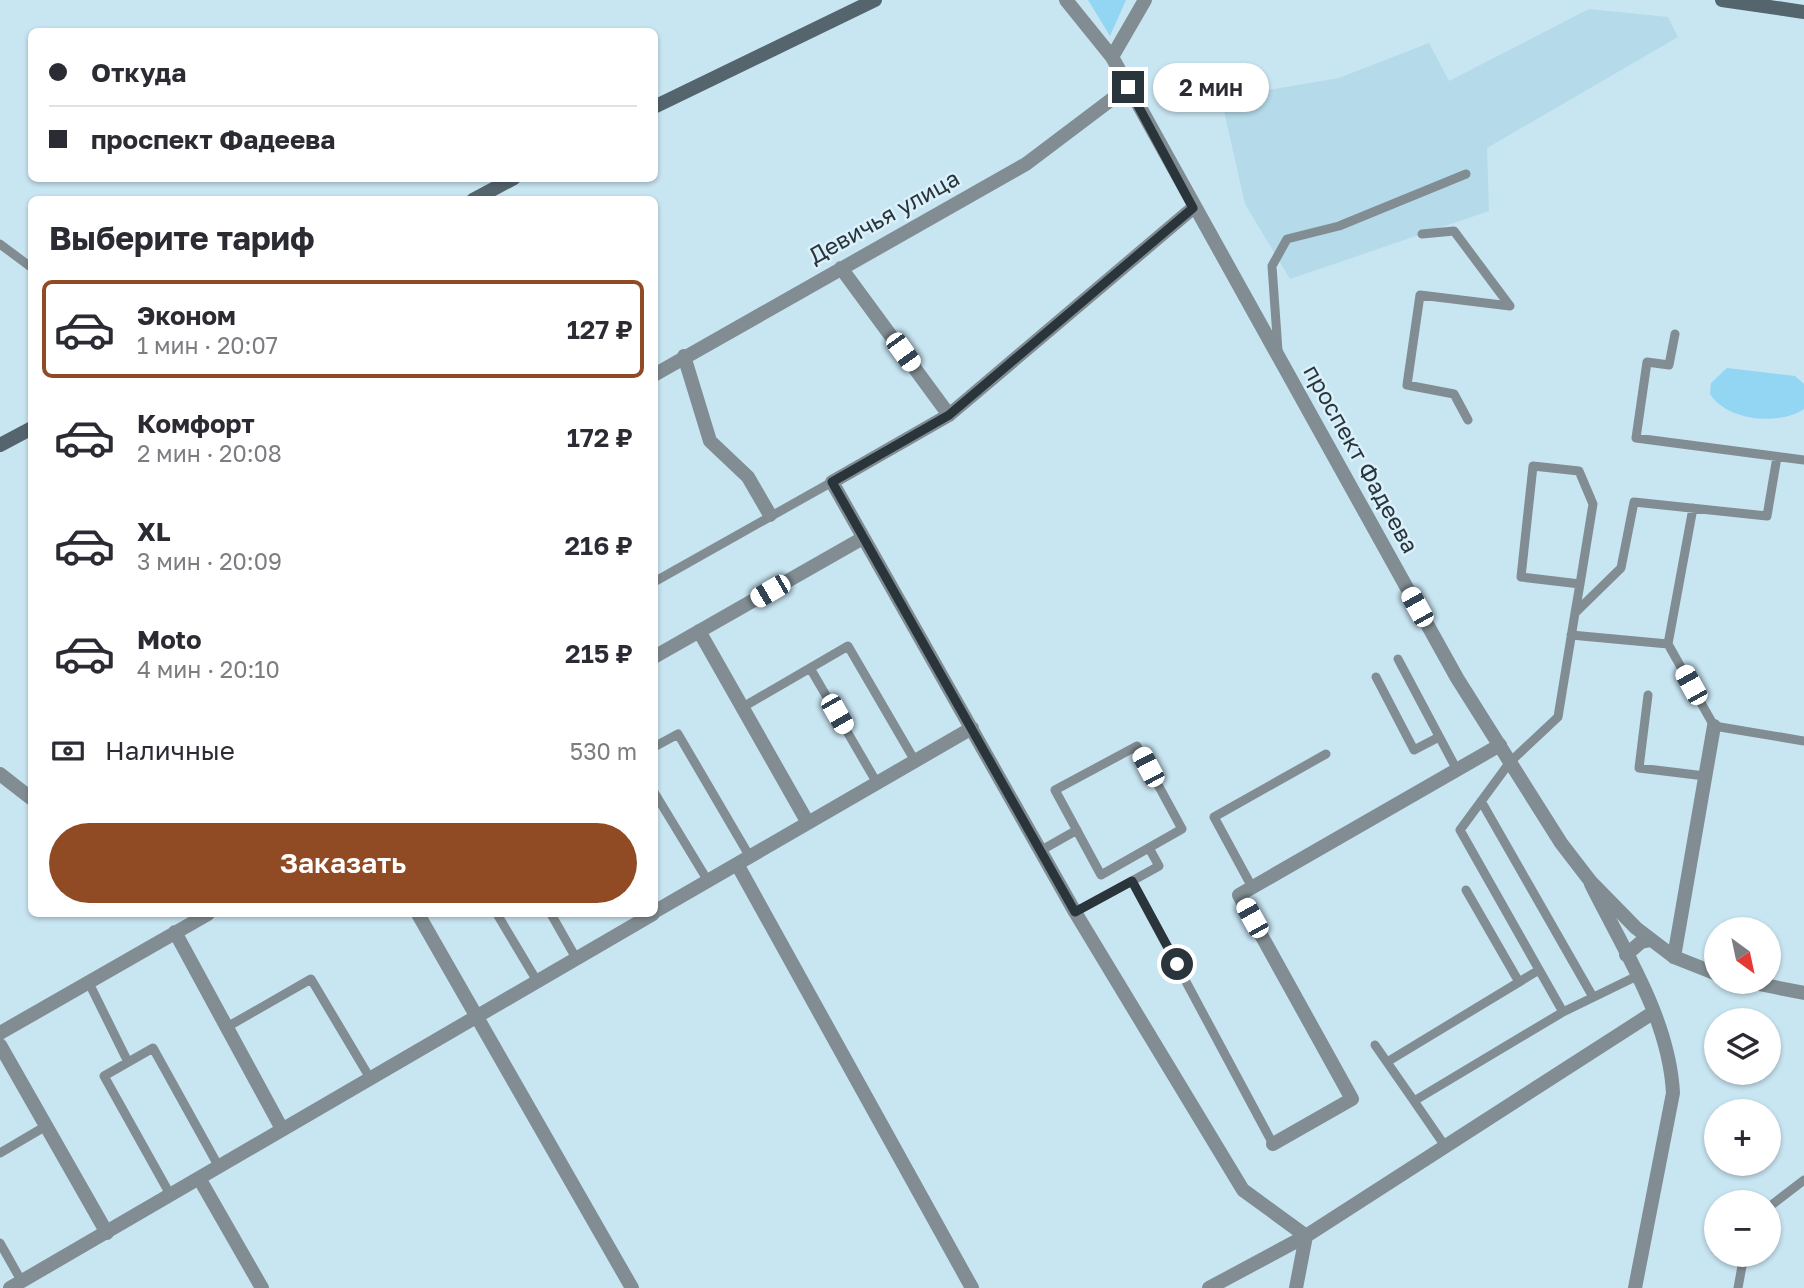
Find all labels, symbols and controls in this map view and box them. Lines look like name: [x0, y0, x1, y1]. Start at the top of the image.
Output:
text: Откуда: [91, 57, 186, 88]
callout: 2 мин: [1152, 62, 1268, 112]
route end: [1112, 71, 1144, 103]
text: 2 мин: [1179, 73, 1243, 101]
text: проспект Фадеева: [91, 124, 335, 155]
street label: Девичья улица: [803, 163, 964, 269]
text: Выберите тариф: [49, 219, 315, 257]
icon: car: [53, 298, 116, 361]
text: Эконом: [137, 300, 236, 331]
text: 127 ₽: [567, 314, 633, 345]
car: [883, 329, 924, 375]
text: 1 мин · 20:07: [137, 331, 278, 359]
street label: проспект Фадеева: [1298, 359, 1425, 558]
icon: car: [53, 406, 116, 469]
text: Комфорт: [137, 408, 255, 439]
text: 172 ₽: [567, 422, 633, 453]
text: 2 мин · 20:08: [137, 439, 282, 467]
icon: car: [53, 514, 116, 577]
text: XL: [137, 516, 171, 547]
text: 216 ₽: [564, 530, 633, 561]
text: 3 мин · 20:09: [137, 547, 282, 575]
car: [747, 571, 794, 611]
car: [1398, 584, 1437, 630]
icon: car: [53, 622, 116, 685]
text: Moto: [137, 624, 202, 655]
text: 215 ₽: [565, 638, 633, 669]
text: 4 мин · 20:10: [137, 655, 280, 683]
car: [1672, 662, 1711, 708]
car: [818, 691, 857, 737]
icon: cash: [49, 732, 87, 770]
text: Наличные: [105, 735, 235, 766]
text: 530 m: [570, 737, 637, 765]
car: [1129, 744, 1168, 790]
button: Заказать: [49, 823, 637, 903]
car: [1233, 895, 1272, 941]
north arrow: [1704, 917, 1782, 994]
map controls: [1704, 917, 1781, 1267]
route start: [1161, 948, 1193, 980]
button: layers: [1704, 1008, 1781, 1085]
button: +: [1704, 1099, 1781, 1176]
button: −: [1704, 1190, 1781, 1267]

